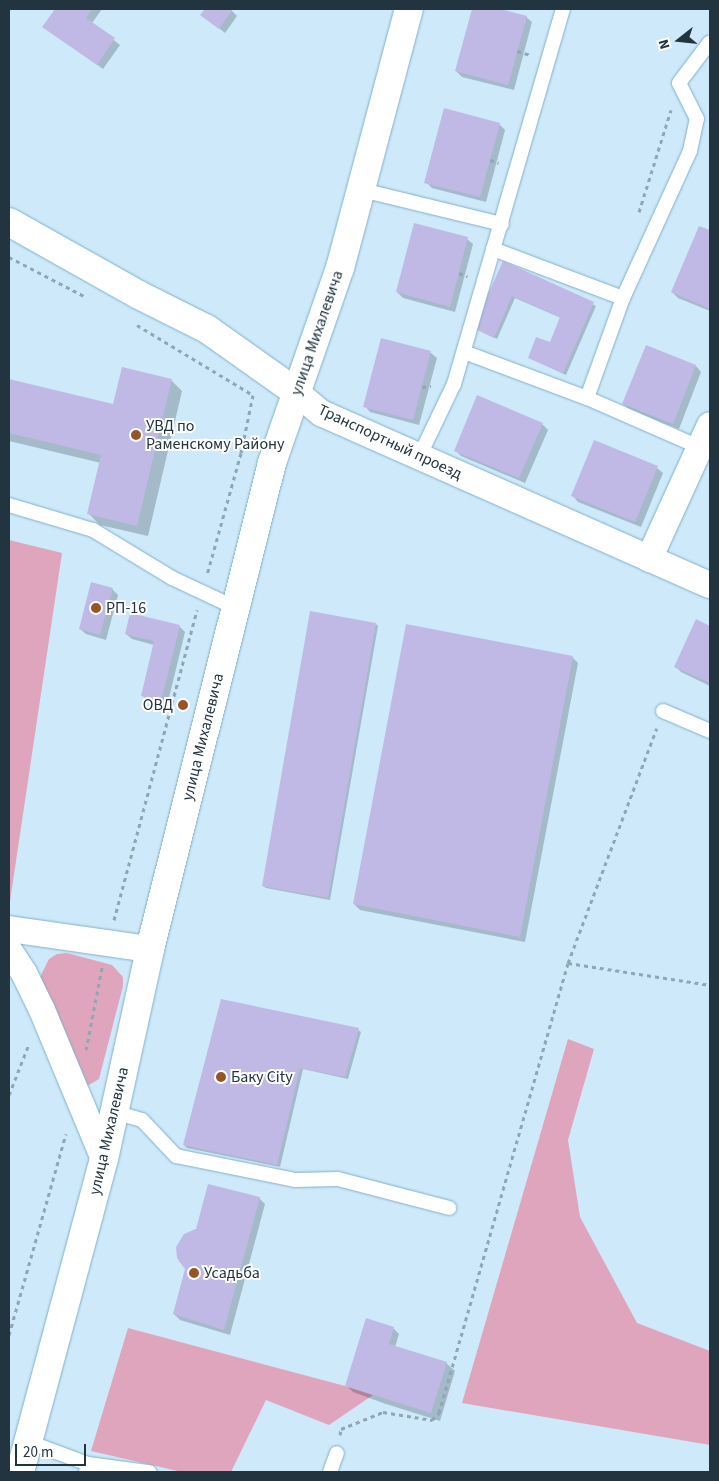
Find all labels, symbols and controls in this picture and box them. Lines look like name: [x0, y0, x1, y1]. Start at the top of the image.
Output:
north arrow: [654, 15, 704, 65]
text: N: [654, 37, 675, 51]
street label: улица Михалевича: [287, 268, 347, 398]
street label: Транспортный проезд: [315, 400, 465, 484]
place label: УВД по Раменскому Району: [146, 416, 285, 454]
marker: УВД по Раменскому Району: [130, 429, 142, 441]
place label: РП-16: [106, 598, 146, 618]
marker: РП-16: [90, 602, 102, 614]
street label: улица Михалевича: [178, 671, 228, 803]
place label: ОВД: [143, 695, 173, 715]
marker: ОВД: [177, 699, 189, 711]
street label: улица Михалевича: [85, 1065, 133, 1197]
place label: Баку City: [231, 1067, 293, 1087]
marker: Баку City: [215, 1071, 227, 1083]
place label: Усадьба: [204, 1263, 260, 1283]
marker: Усадьба: [188, 1267, 200, 1279]
scale bar: [18, 1434, 89, 1466]
text: 20 m: [23, 1442, 53, 1463]

